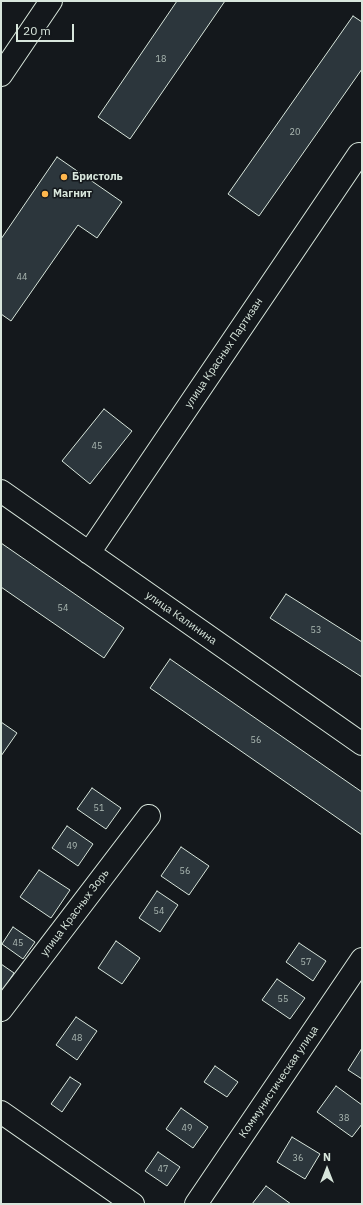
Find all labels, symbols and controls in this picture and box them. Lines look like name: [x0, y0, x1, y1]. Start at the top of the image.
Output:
scale bar: [18, 16, 76, 42]
text: 20 m: [23, 23, 51, 38]
house number: 18: [156, 54, 166, 64]
house number: 20: [290, 127, 300, 137]
place label: Бристоль: [72, 170, 123, 184]
marker: Бристоль: [59, 172, 69, 182]
place label: Магнит: [53, 187, 92, 201]
marker: Магнит: [40, 189, 50, 199]
house number: 44: [17, 272, 27, 282]
street label: улица Красных Партизан: [182, 295, 266, 411]
house number: 45: [92, 441, 102, 451]
street label: улица Калинина: [143, 588, 219, 648]
house number: 54: [58, 603, 68, 613]
house number: 53: [311, 625, 321, 635]
house number: 56: [251, 735, 261, 745]
house number: 51: [94, 803, 104, 813]
house number: 49: [67, 841, 77, 851]
house number: 56: [180, 866, 190, 876]
street label: улица Красных Зорь: [38, 867, 112, 959]
house number: 54: [154, 906, 164, 916]
house number: 45: [13, 938, 23, 948]
house number: 57: [301, 957, 311, 967]
house number: 55: [278, 994, 288, 1004]
street label: Коммунистическая улица: [237, 1023, 321, 1141]
house number: 48: [72, 1033, 82, 1043]
house number: 38: [339, 1113, 349, 1123]
house number: 49: [182, 1123, 192, 1133]
north arrow: [307, 1149, 347, 1189]
text: N: [323, 1150, 331, 1164]
house number: 36: [293, 1153, 303, 1163]
house number: 47: [158, 1164, 168, 1174]

